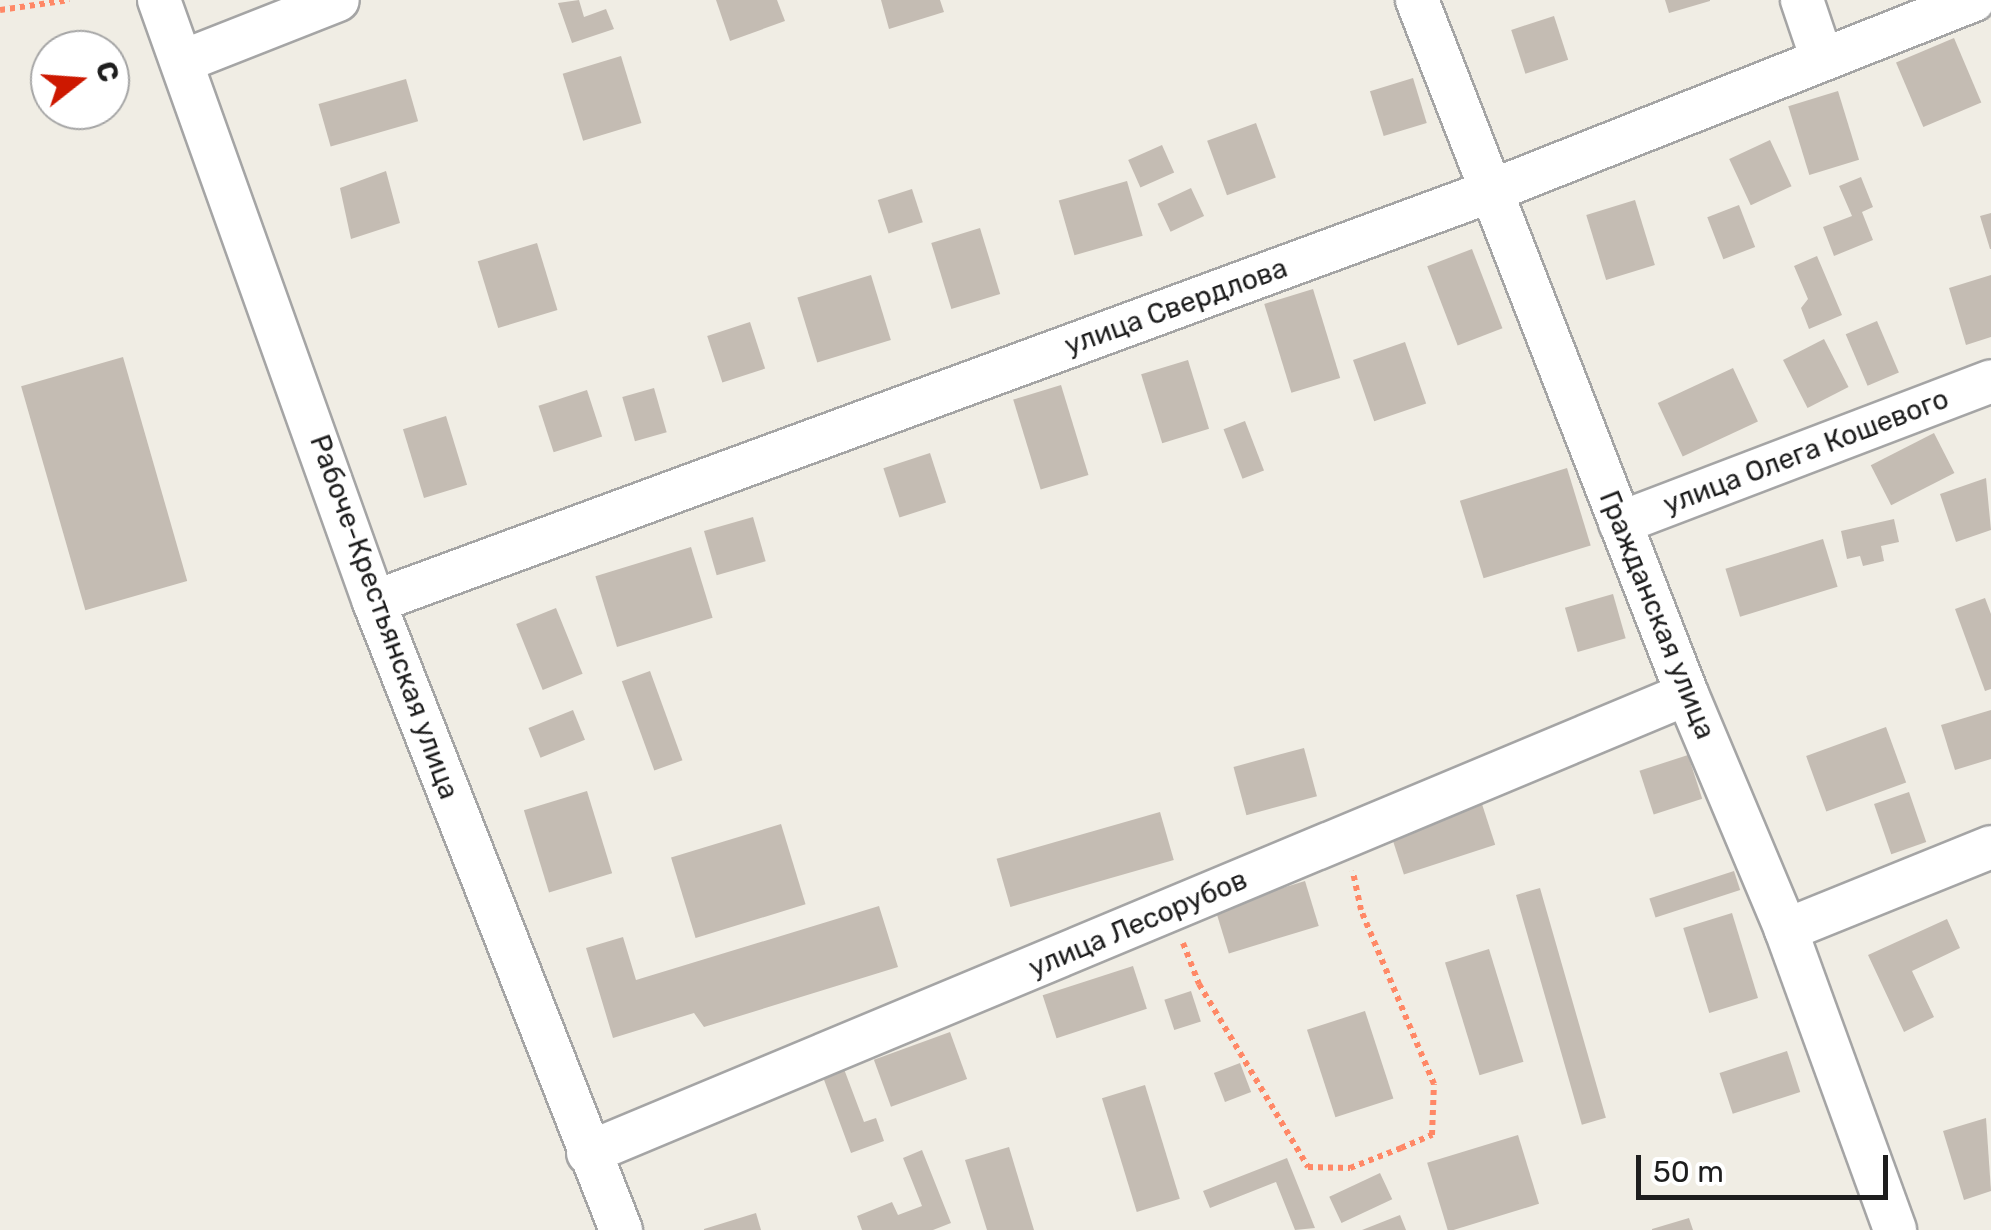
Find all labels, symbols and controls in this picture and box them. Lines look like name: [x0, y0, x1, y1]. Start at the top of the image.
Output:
north arrow: [30, 30, 130, 130]
text: С: [89, 57, 126, 86]
street label: улица Свердлова: [1060, 251, 1292, 363]
street label: улица Олега Кошевого: [1659, 382, 1953, 522]
street label: Рабоче-Крестьянская улица: [302, 430, 466, 804]
street label: Гражданская улица: [1592, 486, 1722, 744]
street label: улица Лесорубов: [1024, 863, 1252, 985]
scale bar: [1641, 1135, 1894, 1197]
text: 50 m: [1653, 1154, 1724, 1190]

